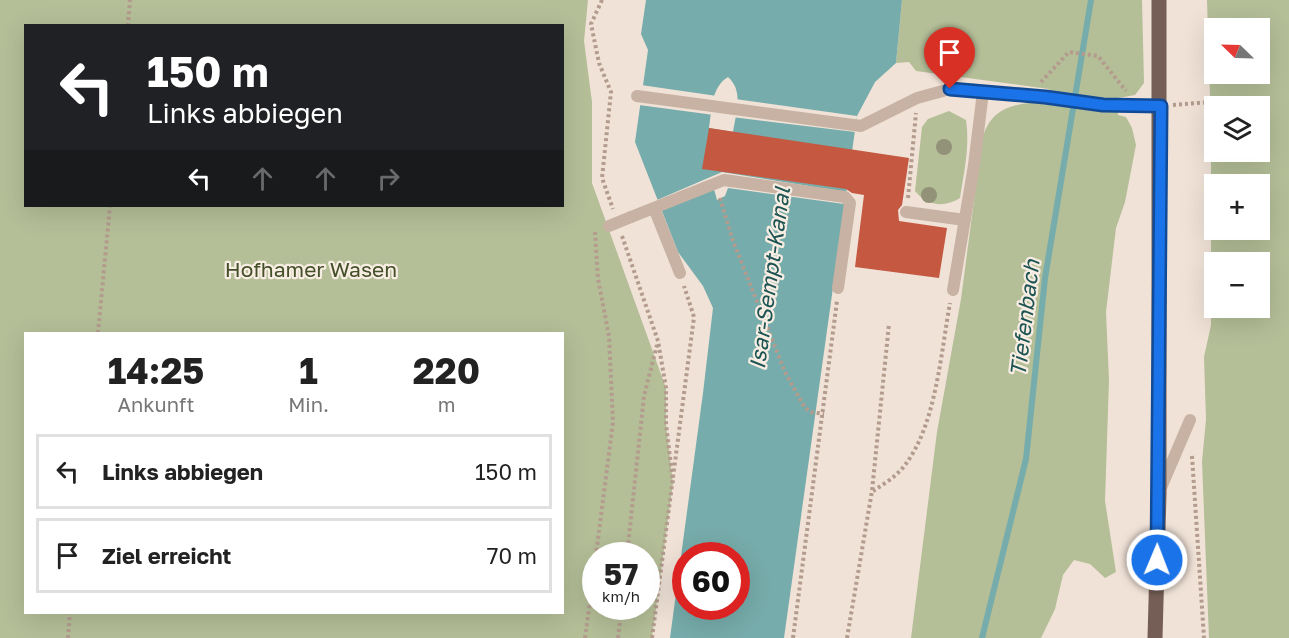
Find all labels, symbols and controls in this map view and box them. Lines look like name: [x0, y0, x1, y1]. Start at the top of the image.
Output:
north arrow: [1204, 18, 1270, 84]
map controls: [1204, 18, 1270, 318]
pin: [924, 27, 975, 89]
icon: arrive: [933, 36, 966, 69]
text: 150 m: [147, 46, 269, 96]
icon: left: [48, 48, 126, 126]
button: layers: [1204, 96, 1270, 162]
text: Links abbiegen: [147, 97, 343, 129]
icon: left: [183, 162, 216, 195]
icon: ahead: [246, 162, 279, 195]
icon: ahead: [309, 162, 342, 195]
icon: right: [372, 162, 405, 195]
button: +: [1204, 174, 1270, 240]
water label: Isar-Sempt-Kanal: [743, 184, 795, 371]
button: −: [1204, 252, 1270, 318]
park label: Hofhamer Wasen: [225, 256, 397, 282]
water label: Tiefenbach: [1003, 257, 1045, 378]
text: 14:25: [108, 349, 204, 392]
text: 1: [299, 349, 318, 392]
text: 220: [413, 349, 480, 392]
text: Ankunft: [118, 392, 195, 416]
text: Min.: [288, 392, 329, 416]
text: m: [438, 392, 455, 416]
icon: left: [51, 455, 84, 488]
text: Links abbiegen: [102, 458, 263, 485]
text: 150 m: [475, 458, 537, 485]
position arrow: [1125, 528, 1189, 592]
icon: arrive: [51, 539, 84, 572]
text: Ziel erreicht: [102, 542, 231, 569]
text: 70 m: [487, 542, 537, 569]
speed limit sign: 60: [672, 542, 750, 620]
text: 57: [604, 556, 638, 592]
text: km/h: [602, 587, 640, 605]

